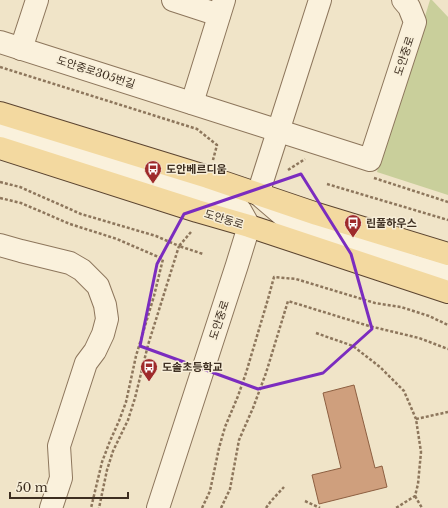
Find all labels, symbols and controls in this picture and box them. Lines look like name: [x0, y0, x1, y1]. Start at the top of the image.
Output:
street label: 도안중로: [391, 35, 417, 77]
street label: 도안중로305번길: [55, 53, 137, 91]
bus stop icon: 도안베르디움: [143, 159, 163, 184]
place label: 도안베르디움: [166, 162, 227, 176]
street label: 도안동로: [203, 206, 245, 232]
bus stop icon: 린풀하우스: [343, 213, 363, 238]
place label: 린풀하우스: [366, 216, 417, 230]
street label: 도안중로: [206, 299, 232, 341]
bus stop icon: 도솔초등학교: [139, 357, 159, 382]
place label: 도솔초등학교: [162, 360, 223, 374]
scale bar: [10, 474, 128, 500]
text: 50 m: [16, 480, 48, 495]

